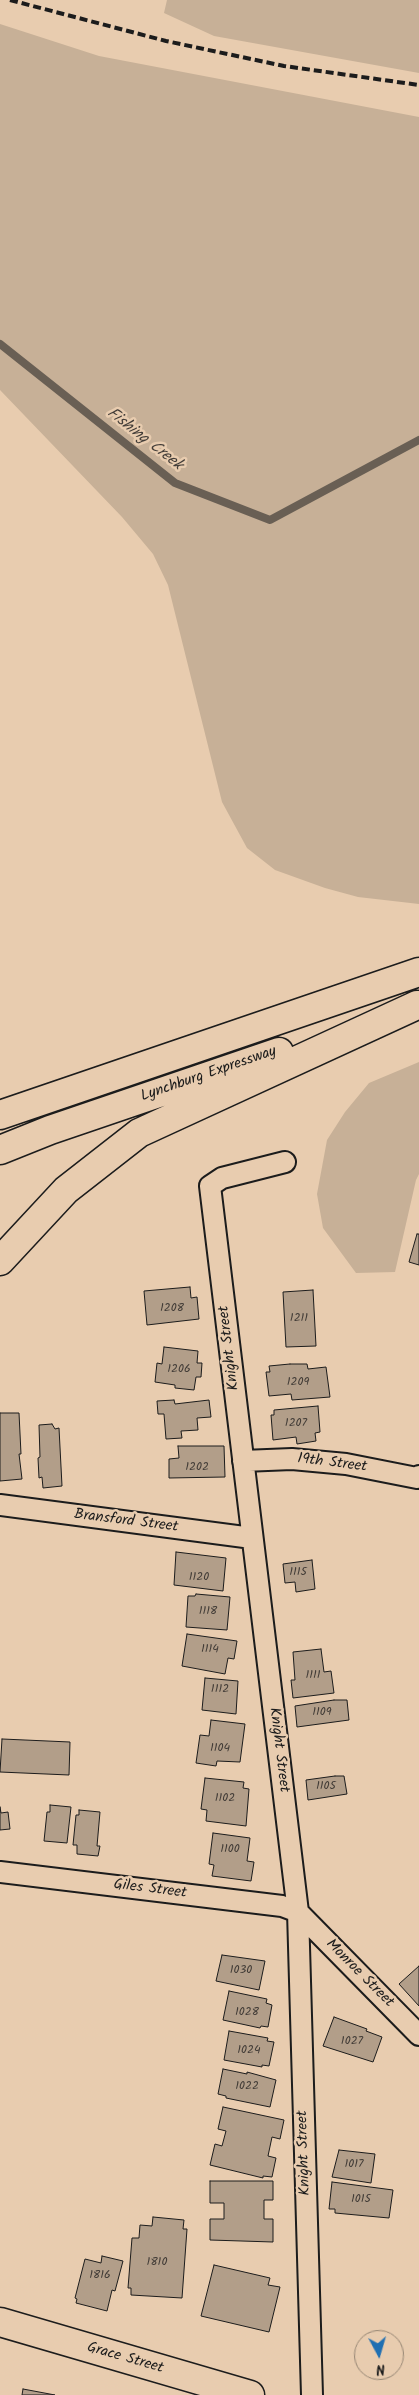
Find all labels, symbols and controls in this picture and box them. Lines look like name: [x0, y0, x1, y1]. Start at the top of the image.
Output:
water label: Fishing Creek: [102, 405, 186, 475]
street label: Lynchburg Expressway: [139, 1043, 279, 1107]
house number: 1208: [160, 1302, 184, 1316]
street label: Knight Street: [216, 1304, 244, 1392]
house number: 1211: [290, 1312, 308, 1326]
house number: 1206: [167, 1363, 191, 1377]
house number: 1209: [287, 1376, 309, 1390]
house number: 1207: [285, 1417, 307, 1431]
street label: 19th Street: [296, 1451, 368, 1477]
house number: 1202: [185, 1461, 209, 1475]
street label: Bransford Street: [73, 1507, 179, 1537]
house number: 1115: [289, 1566, 307, 1580]
house number: 1120: [189, 1571, 209, 1585]
house number: 1118: [199, 1605, 217, 1619]
house number: 1114: [201, 1643, 219, 1657]
house number: 1111: [305, 1669, 321, 1683]
house number: 1112: [211, 1683, 229, 1697]
street label: Knight Street: [264, 1706, 292, 1794]
house number: 1109: [312, 1706, 332, 1720]
house number: 1104: [210, 1742, 230, 1756]
house number: 1105: [316, 1780, 336, 1794]
house number: 1102: [215, 1792, 235, 1806]
house number: 1100: [220, 1843, 240, 1857]
street label: Giles Street: [112, 1877, 188, 1903]
street label: Monroe Street: [321, 1936, 397, 2012]
house number: 1030: [230, 1964, 252, 1978]
house number: 1028: [235, 2006, 259, 2020]
house number: 1027: [341, 2035, 363, 2049]
house number: 1024: [237, 2044, 261, 2058]
house number: 1022: [235, 2080, 259, 2094]
street label: Knight Street: [295, 2110, 315, 2196]
house number: 1017: [344, 2158, 364, 2172]
house number: 1015: [351, 2193, 371, 2207]
house number: 1810: [147, 2256, 167, 2270]
house number: 1816: [89, 2269, 111, 2283]
north arrow: [354, 2330, 404, 2380]
street label: Grace Street: [85, 2340, 165, 2378]
text: N: [375, 2358, 386, 2380]

